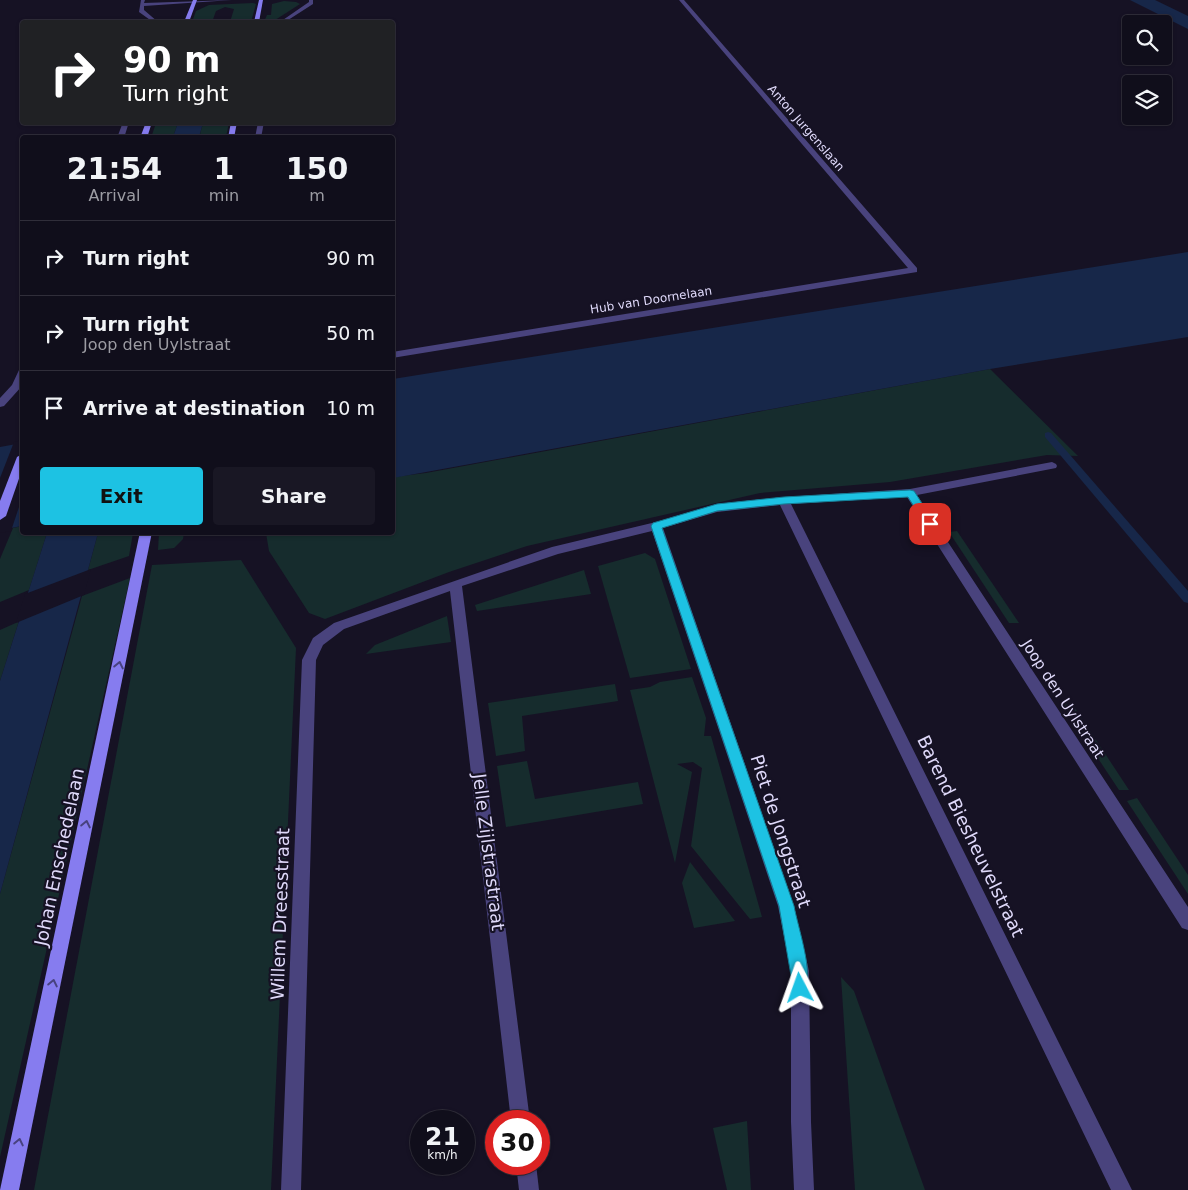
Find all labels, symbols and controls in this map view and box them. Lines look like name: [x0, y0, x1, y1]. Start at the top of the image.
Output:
map controls: [1122, 15, 1172, 125]
button: search: [1122, 15, 1172, 65]
icon: right: [40, 40, 105, 105]
text: 90 m: [123, 40, 220, 80]
button: layers: [1122, 75, 1172, 125]
text: Turn right: [123, 81, 228, 106]
street label: Anton Jurgenslaan: [765, 82, 847, 174]
text: 21:54: [67, 151, 162, 186]
text: 1: [213, 151, 234, 186]
text: 150: [286, 151, 348, 186]
text: Arrival: [88, 186, 140, 205]
text: min: [209, 186, 239, 205]
text: m: [309, 186, 325, 205]
icon: right: [40, 244, 68, 272]
text: Turn right: [83, 247, 189, 269]
text: 90 m: [326, 247, 375, 269]
street label: Hub van Doornelaan: [589, 283, 713, 317]
text: Turn right: [83, 313, 189, 335]
icon: right: [40, 319, 68, 347]
text: 50 m: [326, 322, 375, 344]
text: Joop den Uylstraat: [83, 335, 230, 354]
icon: arrive: [40, 394, 68, 422]
text: Arrive at destination: [83, 397, 305, 419]
text: 10 m: [326, 397, 375, 419]
button: Exit: [40, 467, 203, 525]
button: Share: [213, 467, 375, 525]
pin: [909, 503, 951, 545]
icon: arrive: [916, 510, 944, 538]
street label: Joop den Uylstraat: [1017, 635, 1108, 762]
one-way arrow: [113, 661, 124, 670]
street label: Barend Biesheuvelstraat: [913, 732, 1029, 940]
street label: Piet de Jongstraat: [746, 752, 816, 910]
street label: Johan Enschedelaan: [30, 766, 88, 949]
street label: Jelle Zijlstrastraat: [469, 771, 509, 932]
one-way arrow: [80, 820, 91, 829]
street label: Willem Dreesstraat: [267, 828, 293, 1000]
position arrow: [773, 961, 825, 1013]
one-way arrow: [47, 979, 57, 988]
speed limit sign: 30: [485, 1110, 550, 1175]
text: 21: [425, 1122, 460, 1151]
one-way arrow: [13, 1138, 24, 1147]
text: km/h: [427, 1148, 458, 1162]

